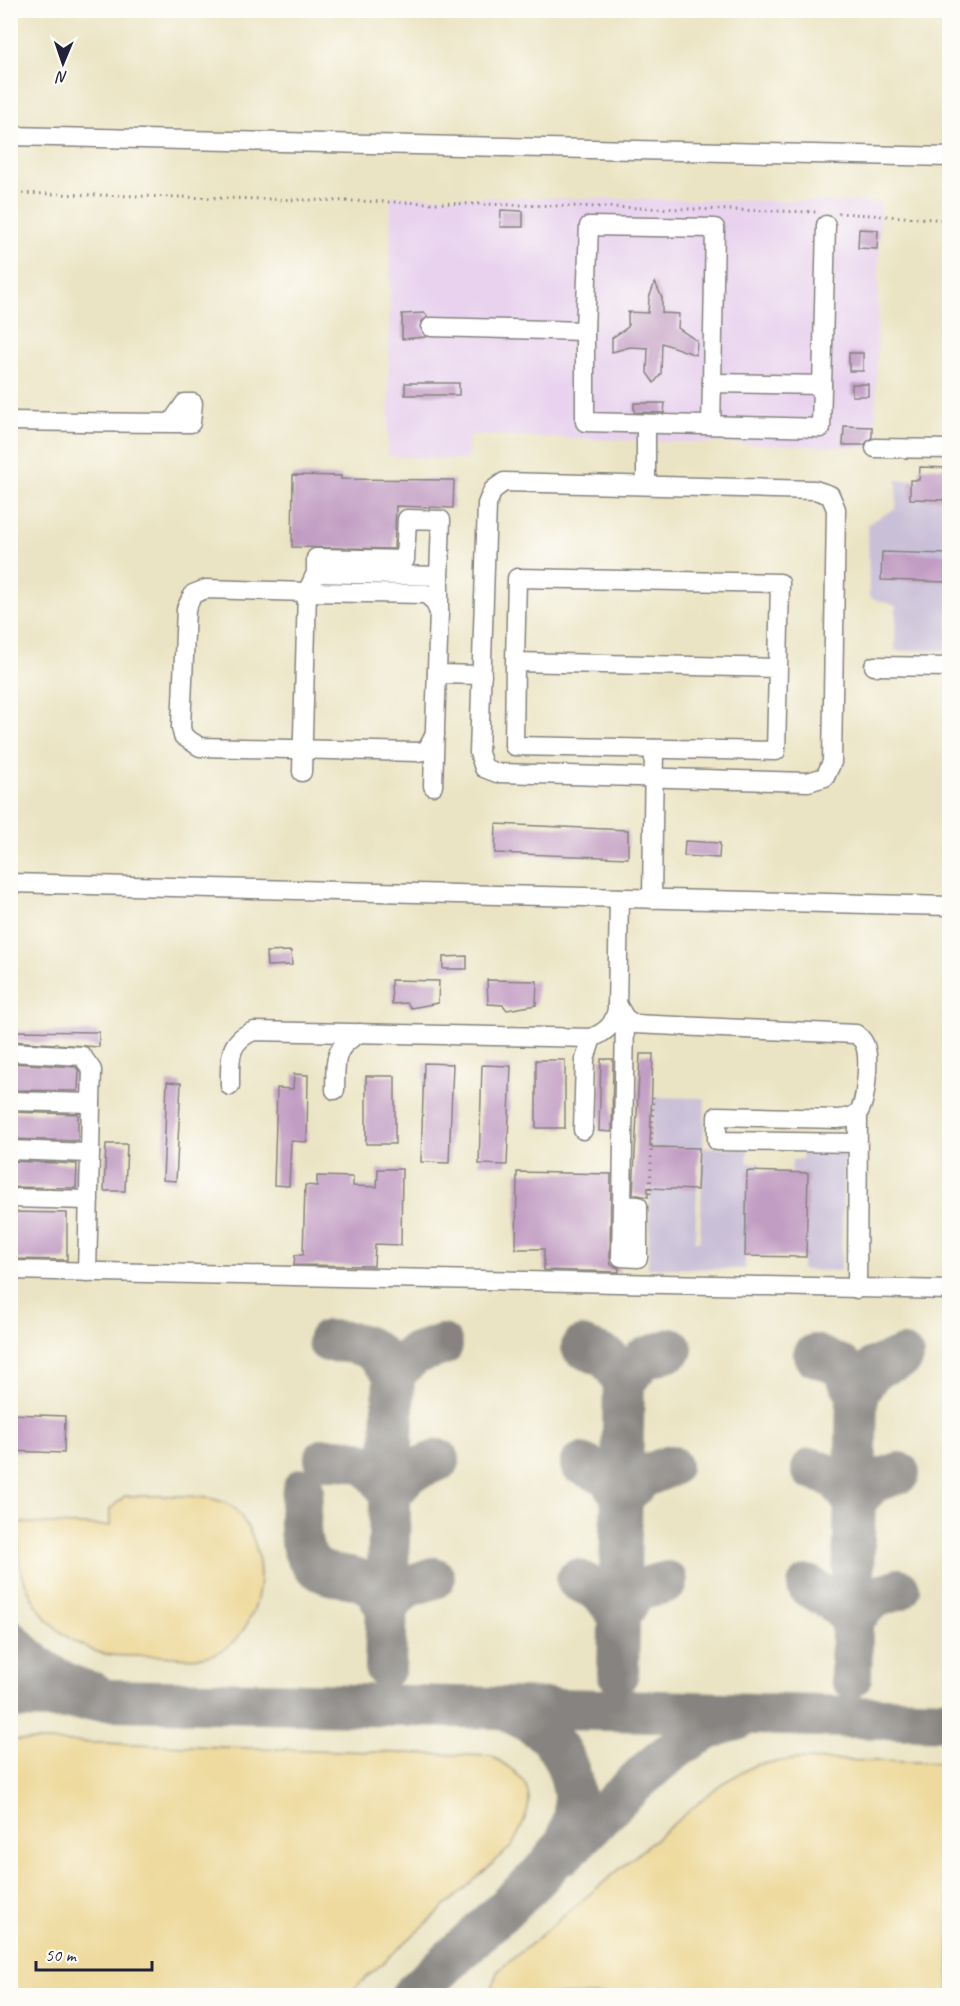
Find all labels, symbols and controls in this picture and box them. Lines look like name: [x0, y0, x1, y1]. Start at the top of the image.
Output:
north arrow: [33, 33, 93, 93]
text: N: [54, 67, 68, 87]
scale bar: [36, 1934, 152, 1972]
text: 50 m: [45, 1944, 78, 1966]

